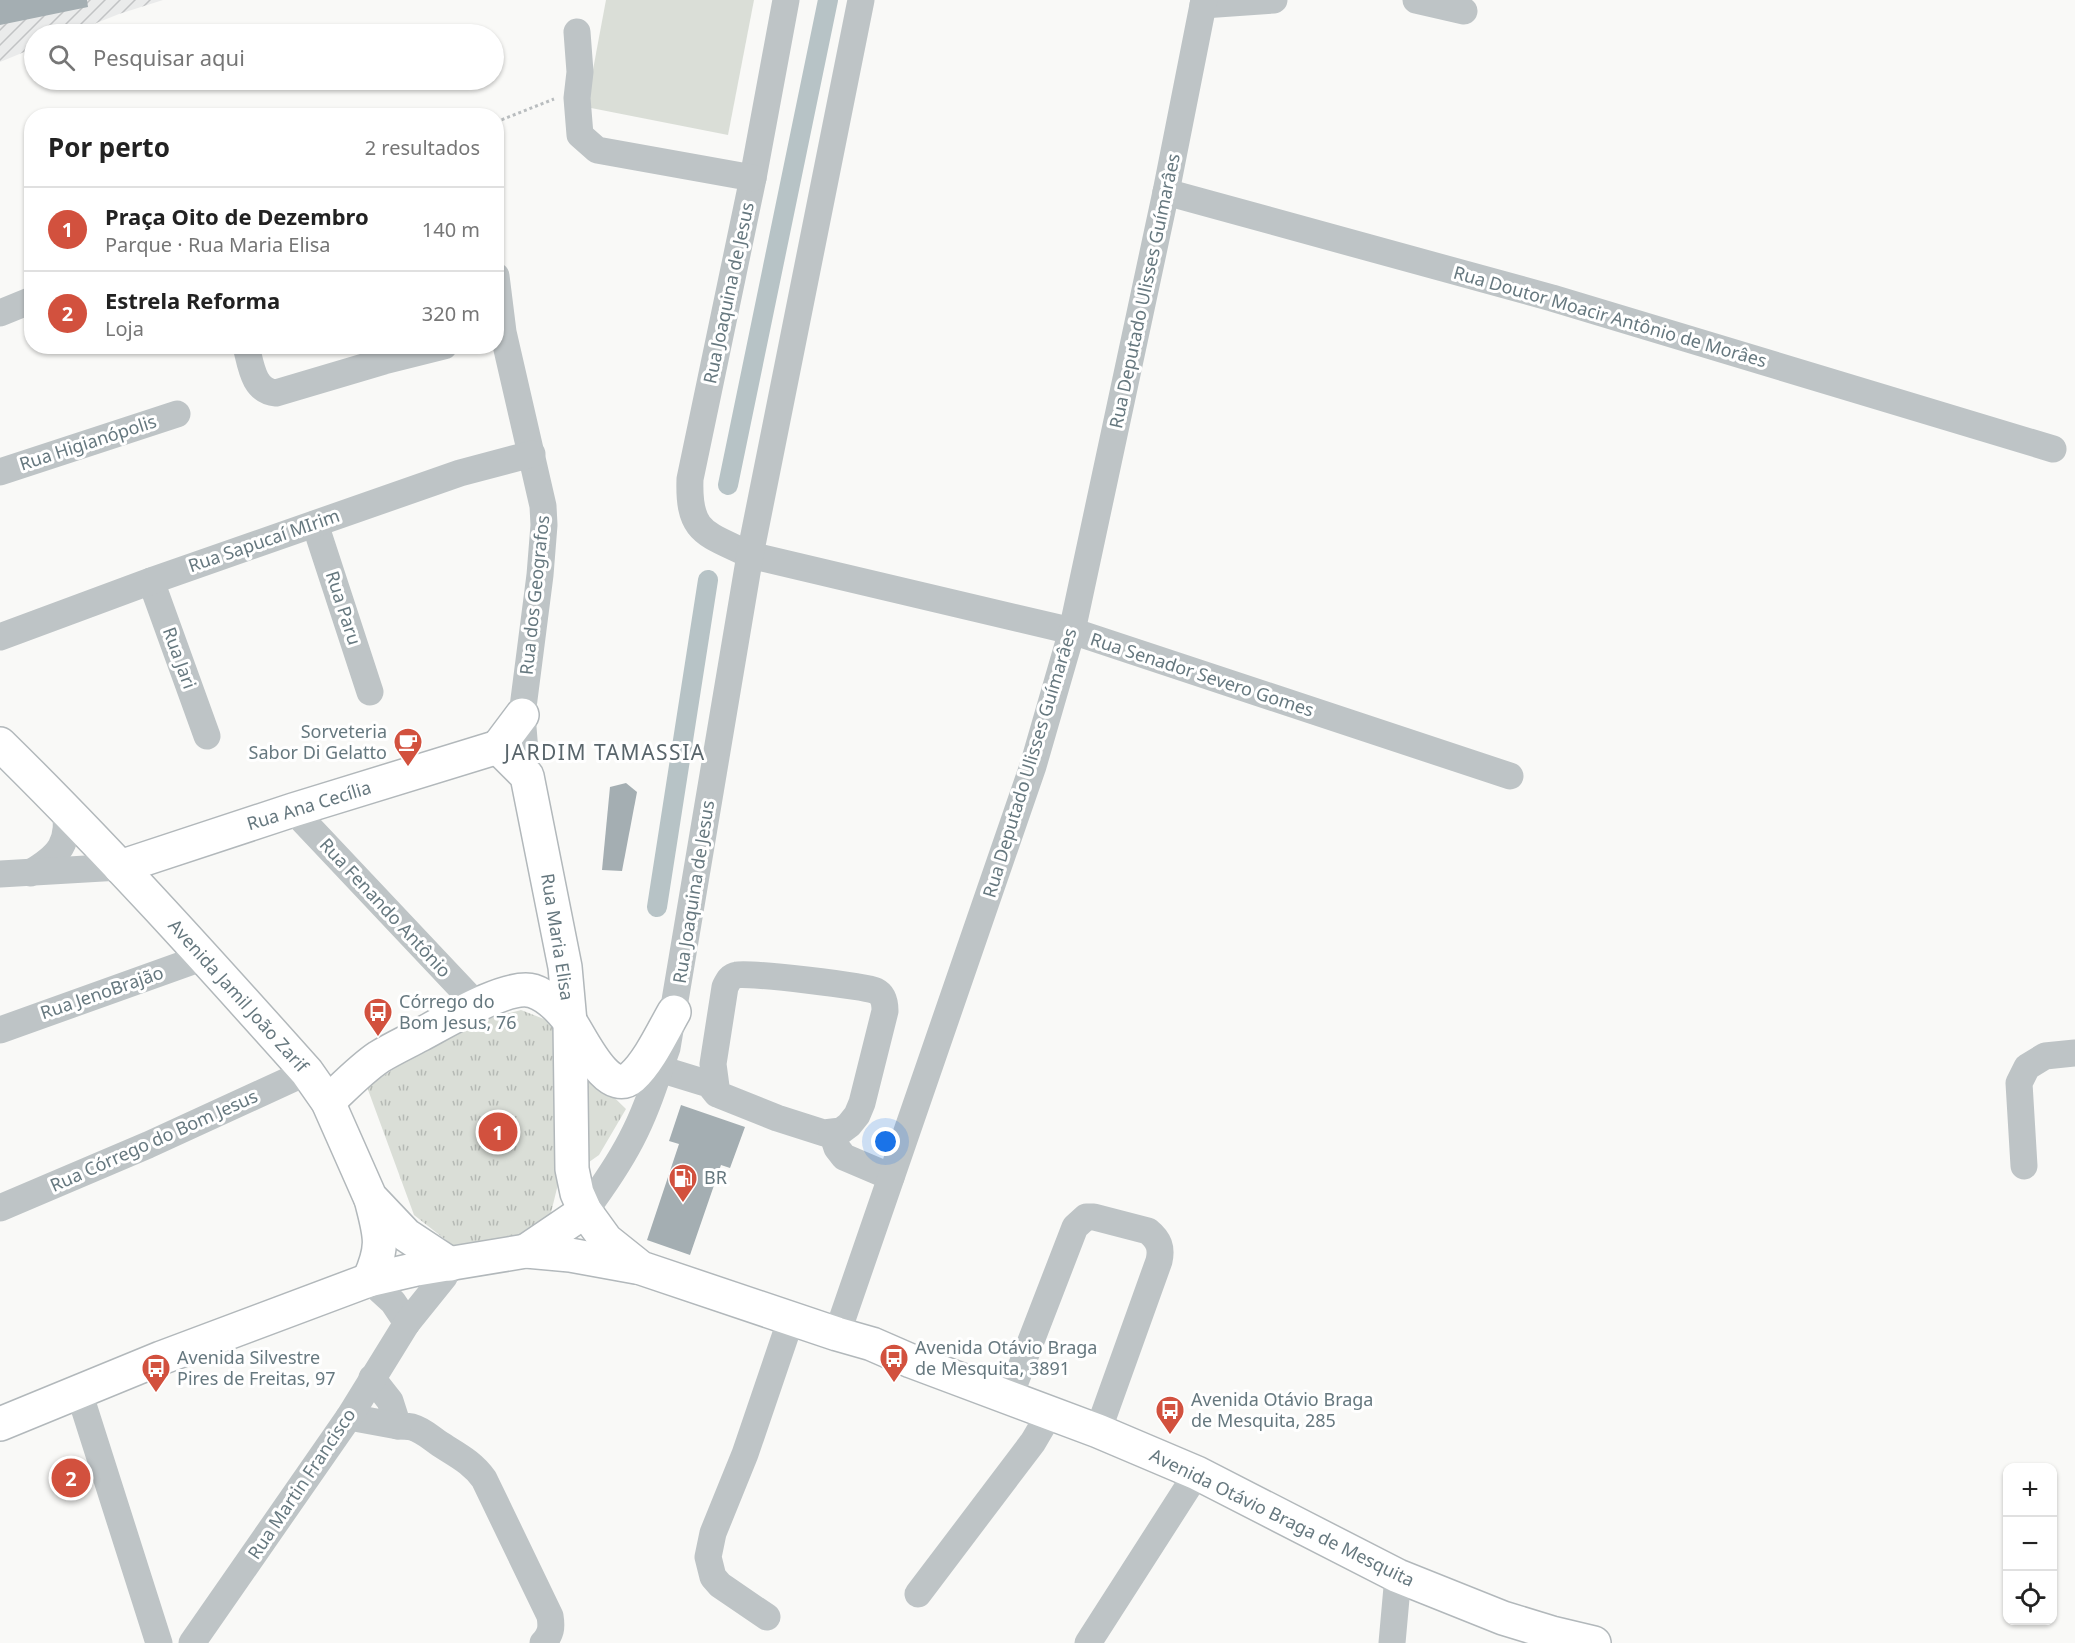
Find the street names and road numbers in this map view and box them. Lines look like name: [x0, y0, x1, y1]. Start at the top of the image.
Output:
street label: Rua Deputado Ulisses Guímarâes: [1103, 151, 1185, 431]
street label: Rua Joaquina de Jesus: [697, 200, 759, 386]
street label: Rua Doutor Moacir Antônio de Morâes: [1451, 260, 1770, 372]
street label: Rua Higianópolis: [16, 409, 159, 476]
street label: Rua Sapucaí MIrim: [185, 503, 343, 577]
street label: Rua dos Geografos: [514, 514, 554, 676]
street label: Rua Paru: [321, 568, 367, 648]
street label: Rua Jari: [158, 623, 202, 692]
street label: Rua Deputado Ulisses Guímarâes: [977, 625, 1082, 900]
street label: Rua Senador Severo Gomes: [1087, 627, 1317, 722]
street label: Rua Ana Cecília: [244, 775, 374, 835]
street label: Rua Joaquina de Jesus: [667, 799, 719, 985]
street label: Rua Fenando Antônio: [315, 832, 457, 982]
street label: Rua Maria Elisa: [536, 872, 580, 1002]
street label: Avenida Jamil João Zarif: [163, 914, 315, 1078]
street label: Rua JenoBrajão: [37, 960, 166, 1024]
street label: Rua Córrego do Bom Jesus: [46, 1083, 261, 1197]
street label: Rua Martin Francisco: [242, 1403, 361, 1564]
street label: Avenida Otávio Braga de Mesquita: [1146, 1442, 1419, 1592]

